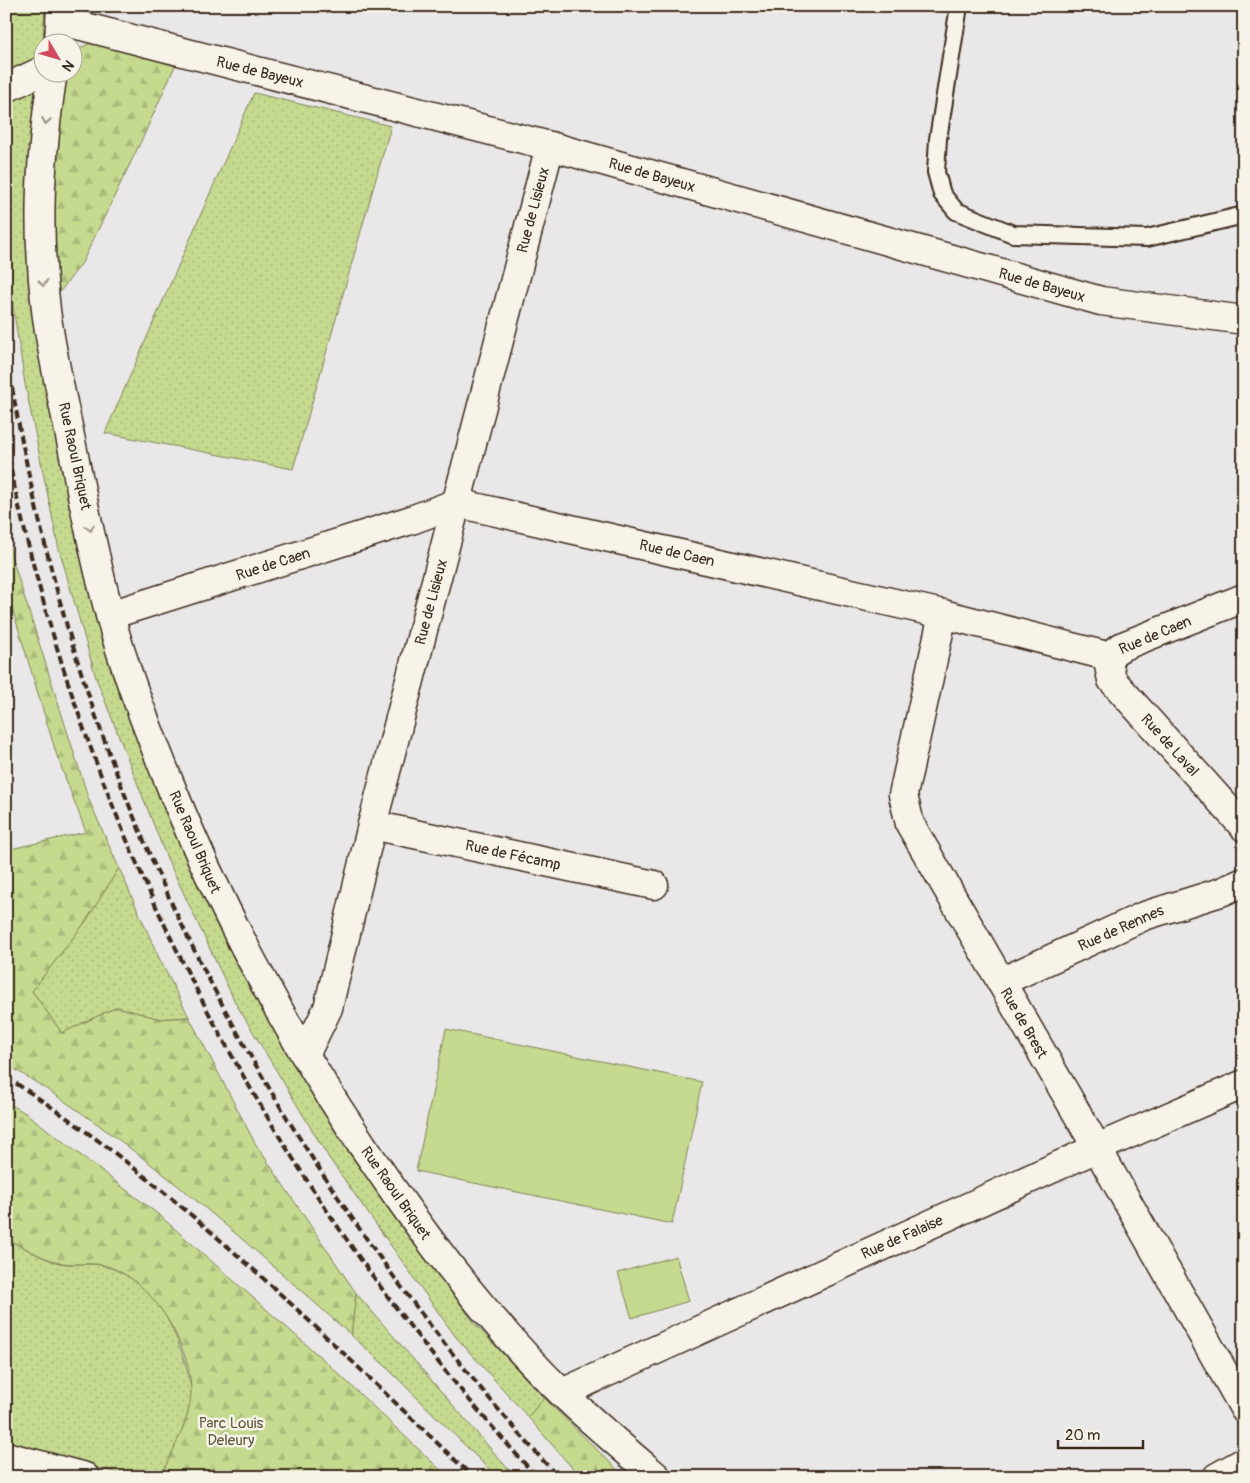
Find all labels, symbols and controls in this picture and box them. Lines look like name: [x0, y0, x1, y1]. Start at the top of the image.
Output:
north arrow: [32, 32, 82, 82]
street label: Rue de Bayeux: [214, 52, 305, 92]
text: N: [58, 57, 77, 75]
one-way arrow: [41, 116, 51, 125]
street label: Rue de Bayeux: [606, 154, 697, 197]
street label: Rue de Lisieux: [513, 165, 554, 255]
street label: Rue de Bayeux: [996, 264, 1087, 307]
one-way arrow: [38, 279, 49, 287]
street label: Rue Raoul Briquet: [54, 401, 95, 513]
one-way arrow: [84, 524, 95, 533]
street label: Rue de Caen: [637, 536, 716, 571]
street label: Rue de Caen: [234, 544, 313, 585]
street label: Rue de Lisieux: [411, 557, 452, 647]
street label: Rue de Caen: [1116, 612, 1194, 659]
street label: Rue de Laval: [1137, 710, 1203, 781]
street label: Rue Raoul Briquet: [164, 788, 225, 897]
street label: Rue de Fécamp: [463, 836, 562, 875]
street label: Rue de Rennes: [1075, 901, 1167, 956]
street label: Rue de Brest: [996, 984, 1052, 1063]
street label: Rue Raoul Briquet: [356, 1143, 435, 1244]
street label: Rue de Falaise: [858, 1211, 947, 1264]
park label: Parc Louis Deleury: [199, 1414, 263, 1450]
scale bar: [1058, 1418, 1142, 1450]
text: 20 m: [1065, 1426, 1100, 1445]

